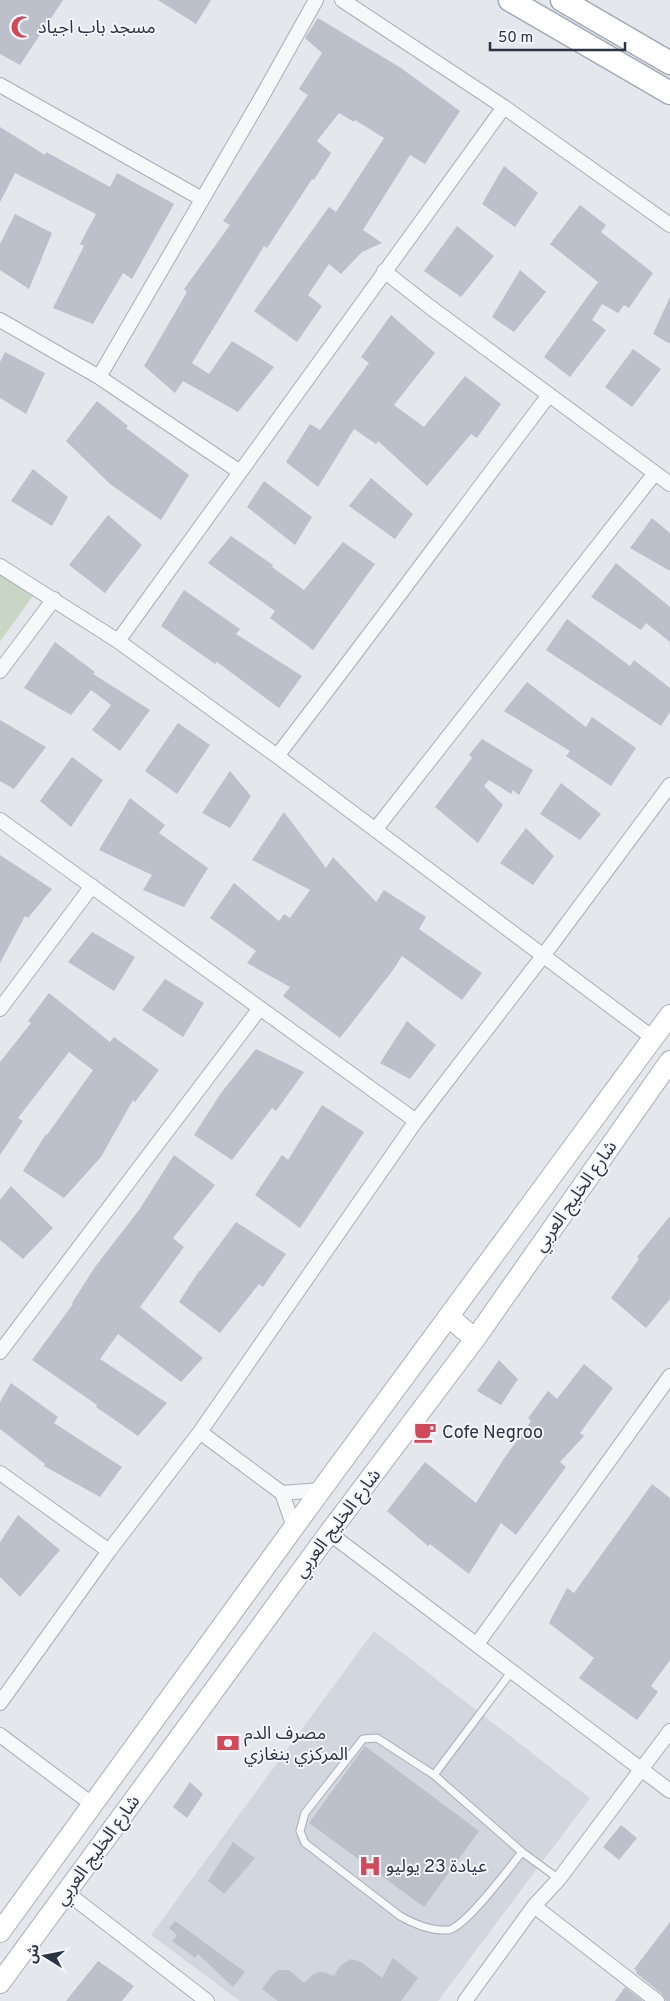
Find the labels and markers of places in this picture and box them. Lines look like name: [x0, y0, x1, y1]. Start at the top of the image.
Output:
mosque icon: مسجد باب اجياد: [9, 14, 35, 40]
place label: مسجد باب اجياد: [38, 17, 156, 40]
cafe icon: Cofe Negroo: [412, 1419, 438, 1445]
place label: Cofe Negroo: [442, 1422, 543, 1445]
place label: مصرف الدم المركزي بنغازي: [244, 1723, 348, 1767]
bank icon: مصرف الدم المركزي بنغازي: [215, 1730, 241, 1756]
hospital icon: عيادة 23 يوليو: [357, 1853, 383, 1879]
place label: عيادة 23 يوليو: [386, 1856, 487, 1879]

